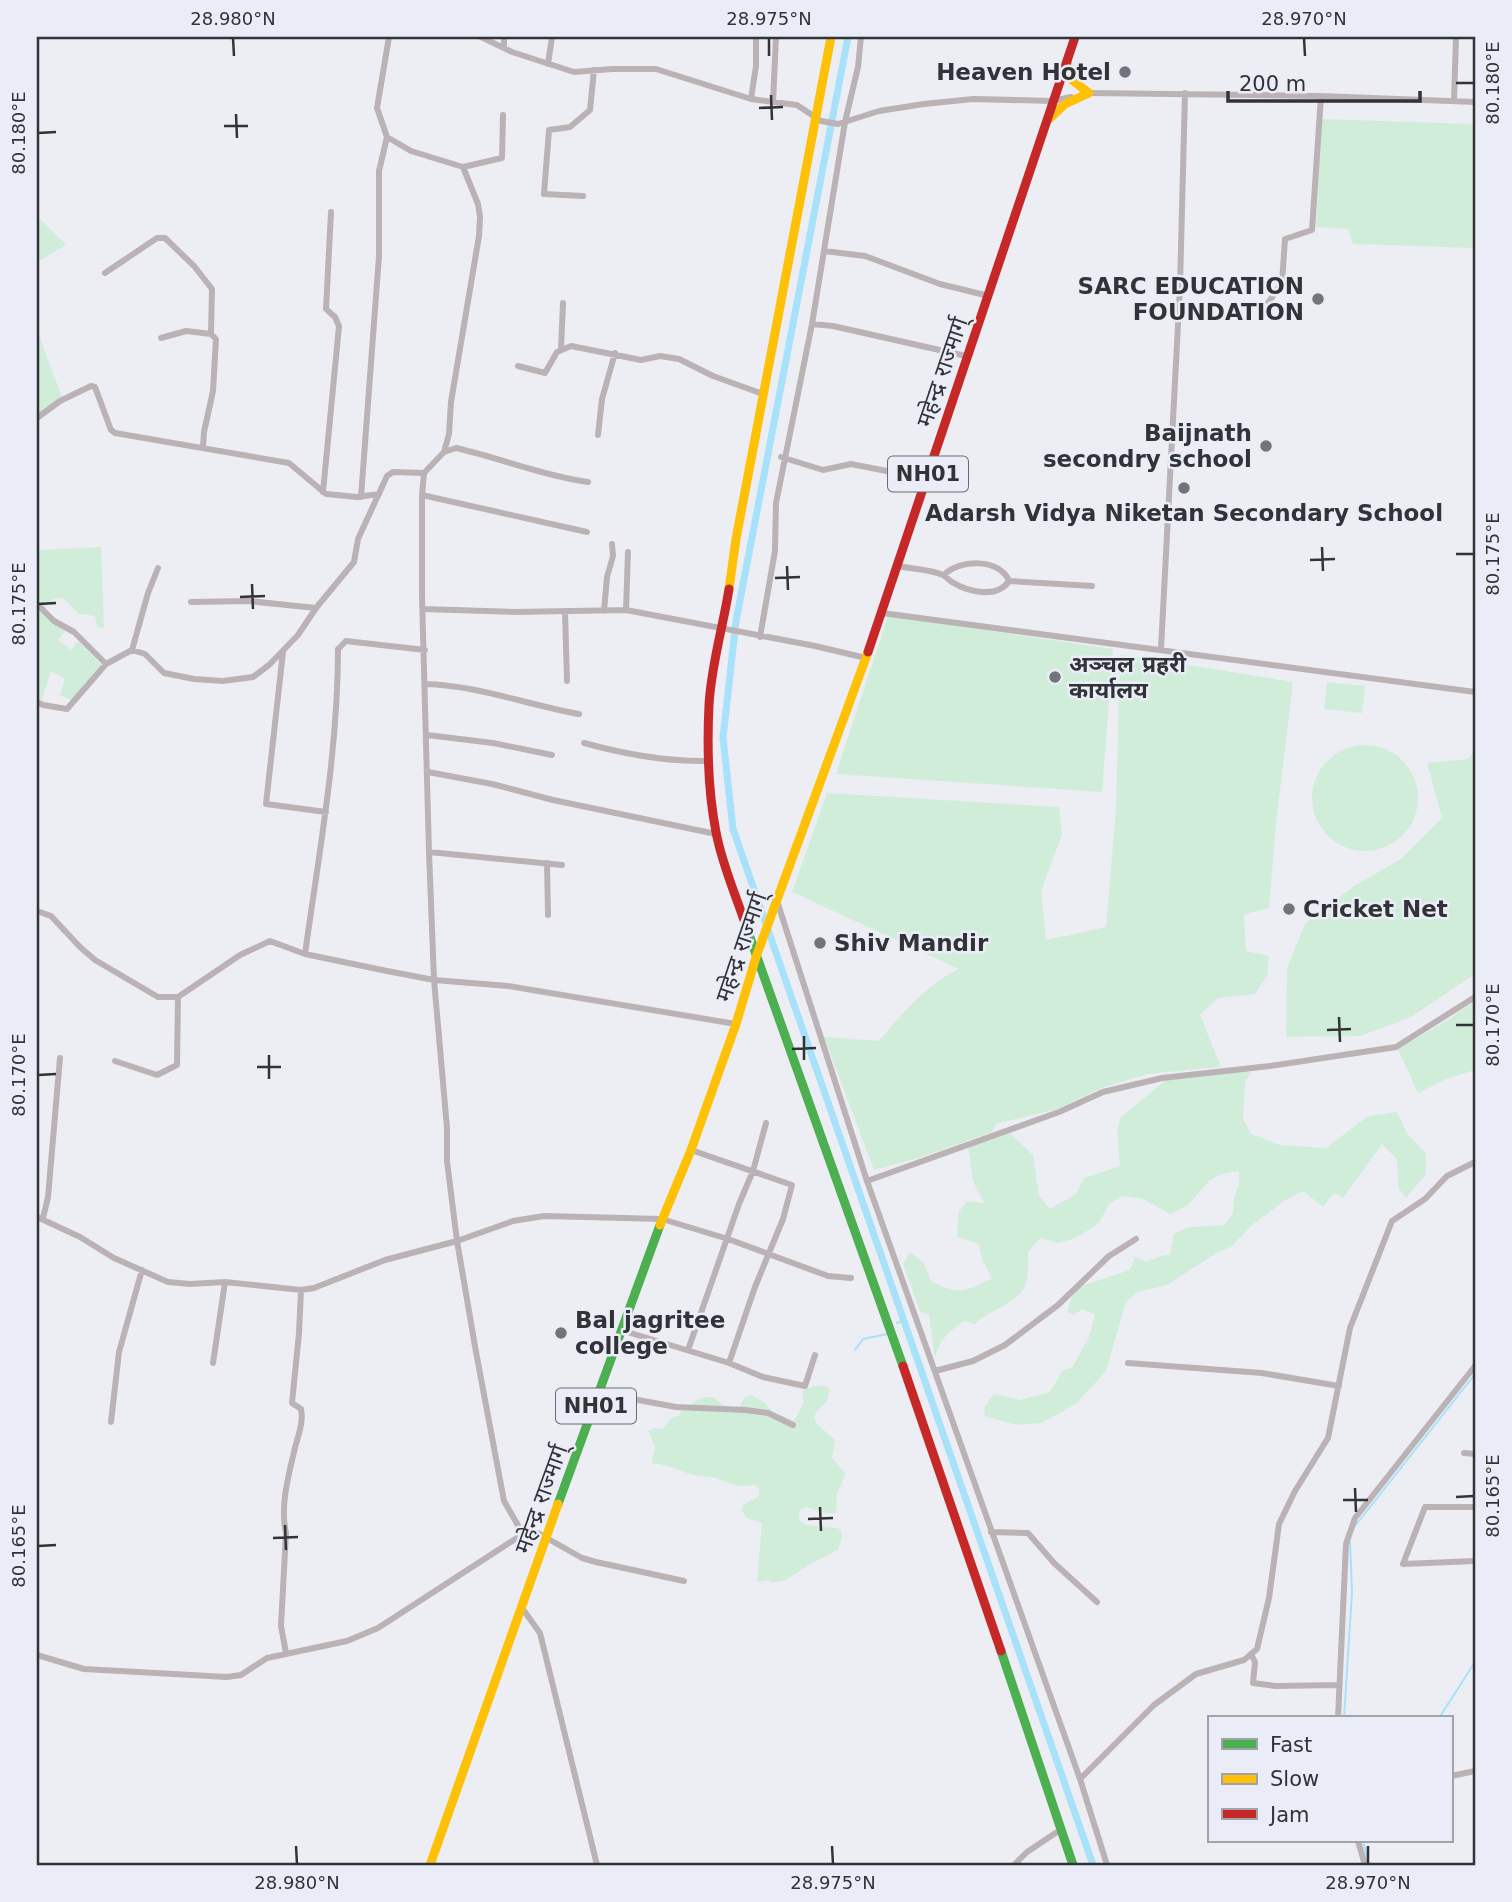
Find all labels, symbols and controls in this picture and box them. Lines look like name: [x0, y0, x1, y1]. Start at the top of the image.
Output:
text: 28.980°N: [190, 8, 276, 29]
text: 28.975°N: [726, 8, 812, 29]
text: 28.970°N: [1261, 8, 1347, 29]
text: 80.180°E: [1482, 41, 1503, 125]
place label: Heaven Hotel: [936, 59, 1111, 85]
scale bar: [1228, 60, 1421, 104]
marker: Heaven Hotel: [1117, 64, 1133, 80]
text: 200 m: [1239, 72, 1306, 96]
text: 80.180°E: [8, 91, 29, 175]
place label: SARC EDUCATION FOUNDATION: [1078, 273, 1304, 325]
marker: SARC EDUCATION FOUNDATION: [1310, 291, 1326, 307]
street label: महेन्द्र राज्मार्ग्: [911, 310, 975, 430]
place label: Baijnath secondry school: [1043, 420, 1252, 472]
marker: Baijnath secondry school: [1258, 438, 1274, 454]
road number: NH01: [888, 456, 968, 491]
marker: Adarsh Vidya Niketan Secondary School: [1176, 480, 1192, 496]
place label: Adarsh Vidya Niketan Secondary School: [925, 500, 1443, 526]
text: 80.175°E: [1482, 512, 1503, 596]
text: 80.175°E: [8, 562, 29, 646]
place label: अञ्चल प्रहरी कार्यालय: [1069, 651, 1187, 703]
marker: अञ्चल प्रहरी कार्यालय: [1047, 669, 1063, 685]
street label: महेन्द्र राज्मार्ग्: [710, 885, 774, 1005]
place label: Cricket Net: [1303, 896, 1448, 922]
marker: Cricket Net: [1281, 901, 1297, 917]
place label: Shiv Mandir: [834, 930, 989, 956]
marker: Shiv Mandir: [812, 935, 828, 951]
text: 80.170°E: [1482, 983, 1503, 1067]
text: 80.170°E: [8, 1033, 29, 1117]
place label: Bal jagritee college: [575, 1307, 725, 1359]
marker: Bal jagritee college: [553, 1325, 569, 1341]
road number: NH01: [556, 1388, 636, 1424]
street label: महेन्द्र राज्मार्ग्: [509, 1437, 575, 1557]
text: 80.165°E: [1482, 1454, 1503, 1538]
text: 80.165°E: [8, 1504, 29, 1588]
legend: [1208, 1716, 1452, 1842]
text: Fast: [1270, 1733, 1312, 1757]
text: Slow: [1270, 1767, 1319, 1791]
text: Jam: [1268, 1803, 1310, 1827]
text: 28.980°N: [254, 1872, 340, 1893]
text: 28.975°N: [790, 1872, 876, 1893]
text: 28.970°N: [1325, 1872, 1411, 1893]

